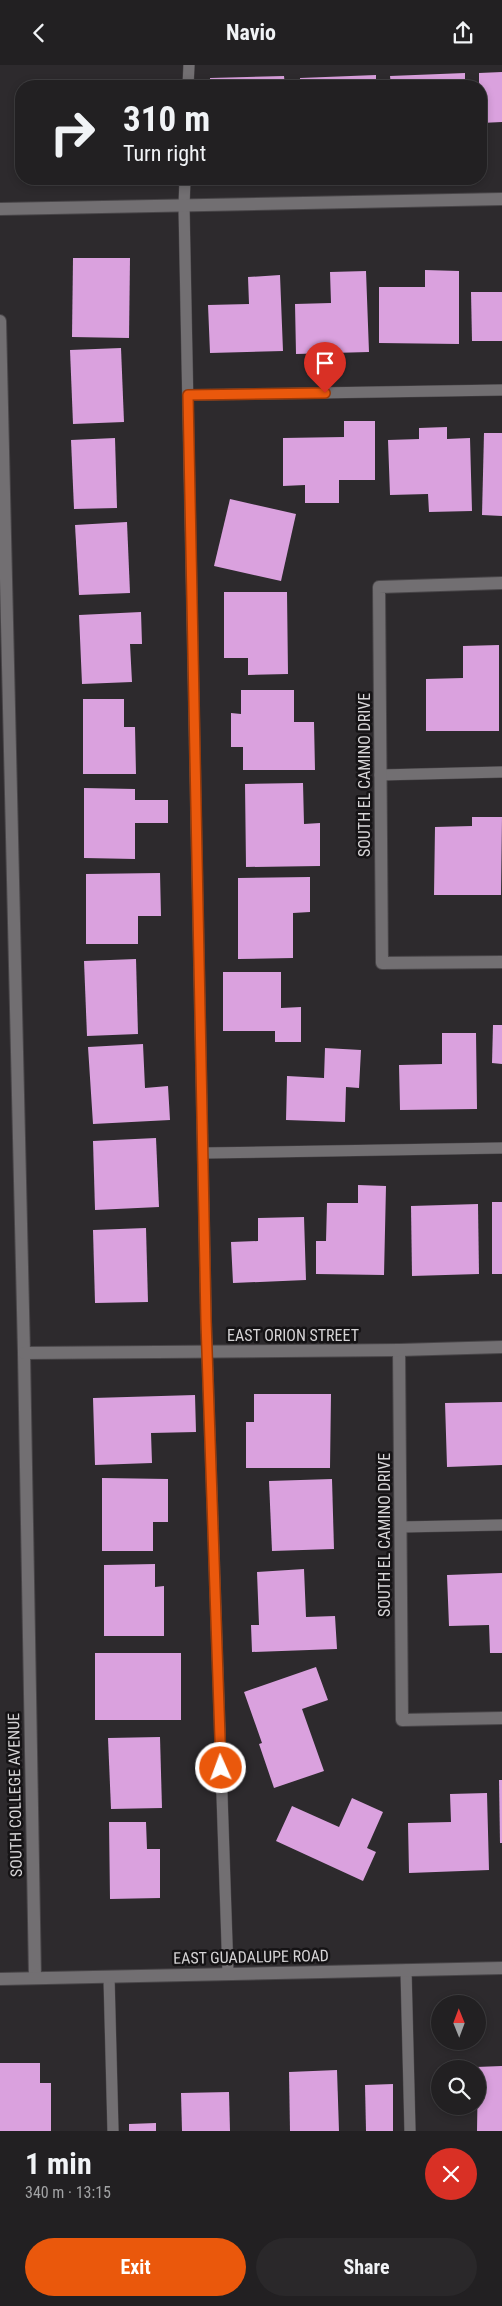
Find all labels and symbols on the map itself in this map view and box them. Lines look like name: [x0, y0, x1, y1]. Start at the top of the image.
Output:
pin: [304, 342, 346, 393]
street label: SOUTH EL CAMINO DRIVE: [355, 693, 374, 857]
street label: EAST ORION STREET: [227, 1326, 359, 1345]
street label: SOUTH EL CAMINO DRIVE: [375, 1453, 394, 1617]
street label: SOUTH COLLEGE AVENUE: [4, 1713, 26, 1877]
position arrow: [194, 1741, 246, 1793]
street label: EAST GUADALUPE ROAD: [173, 1946, 329, 1968]
north arrow: [431, 1995, 486, 2050]

